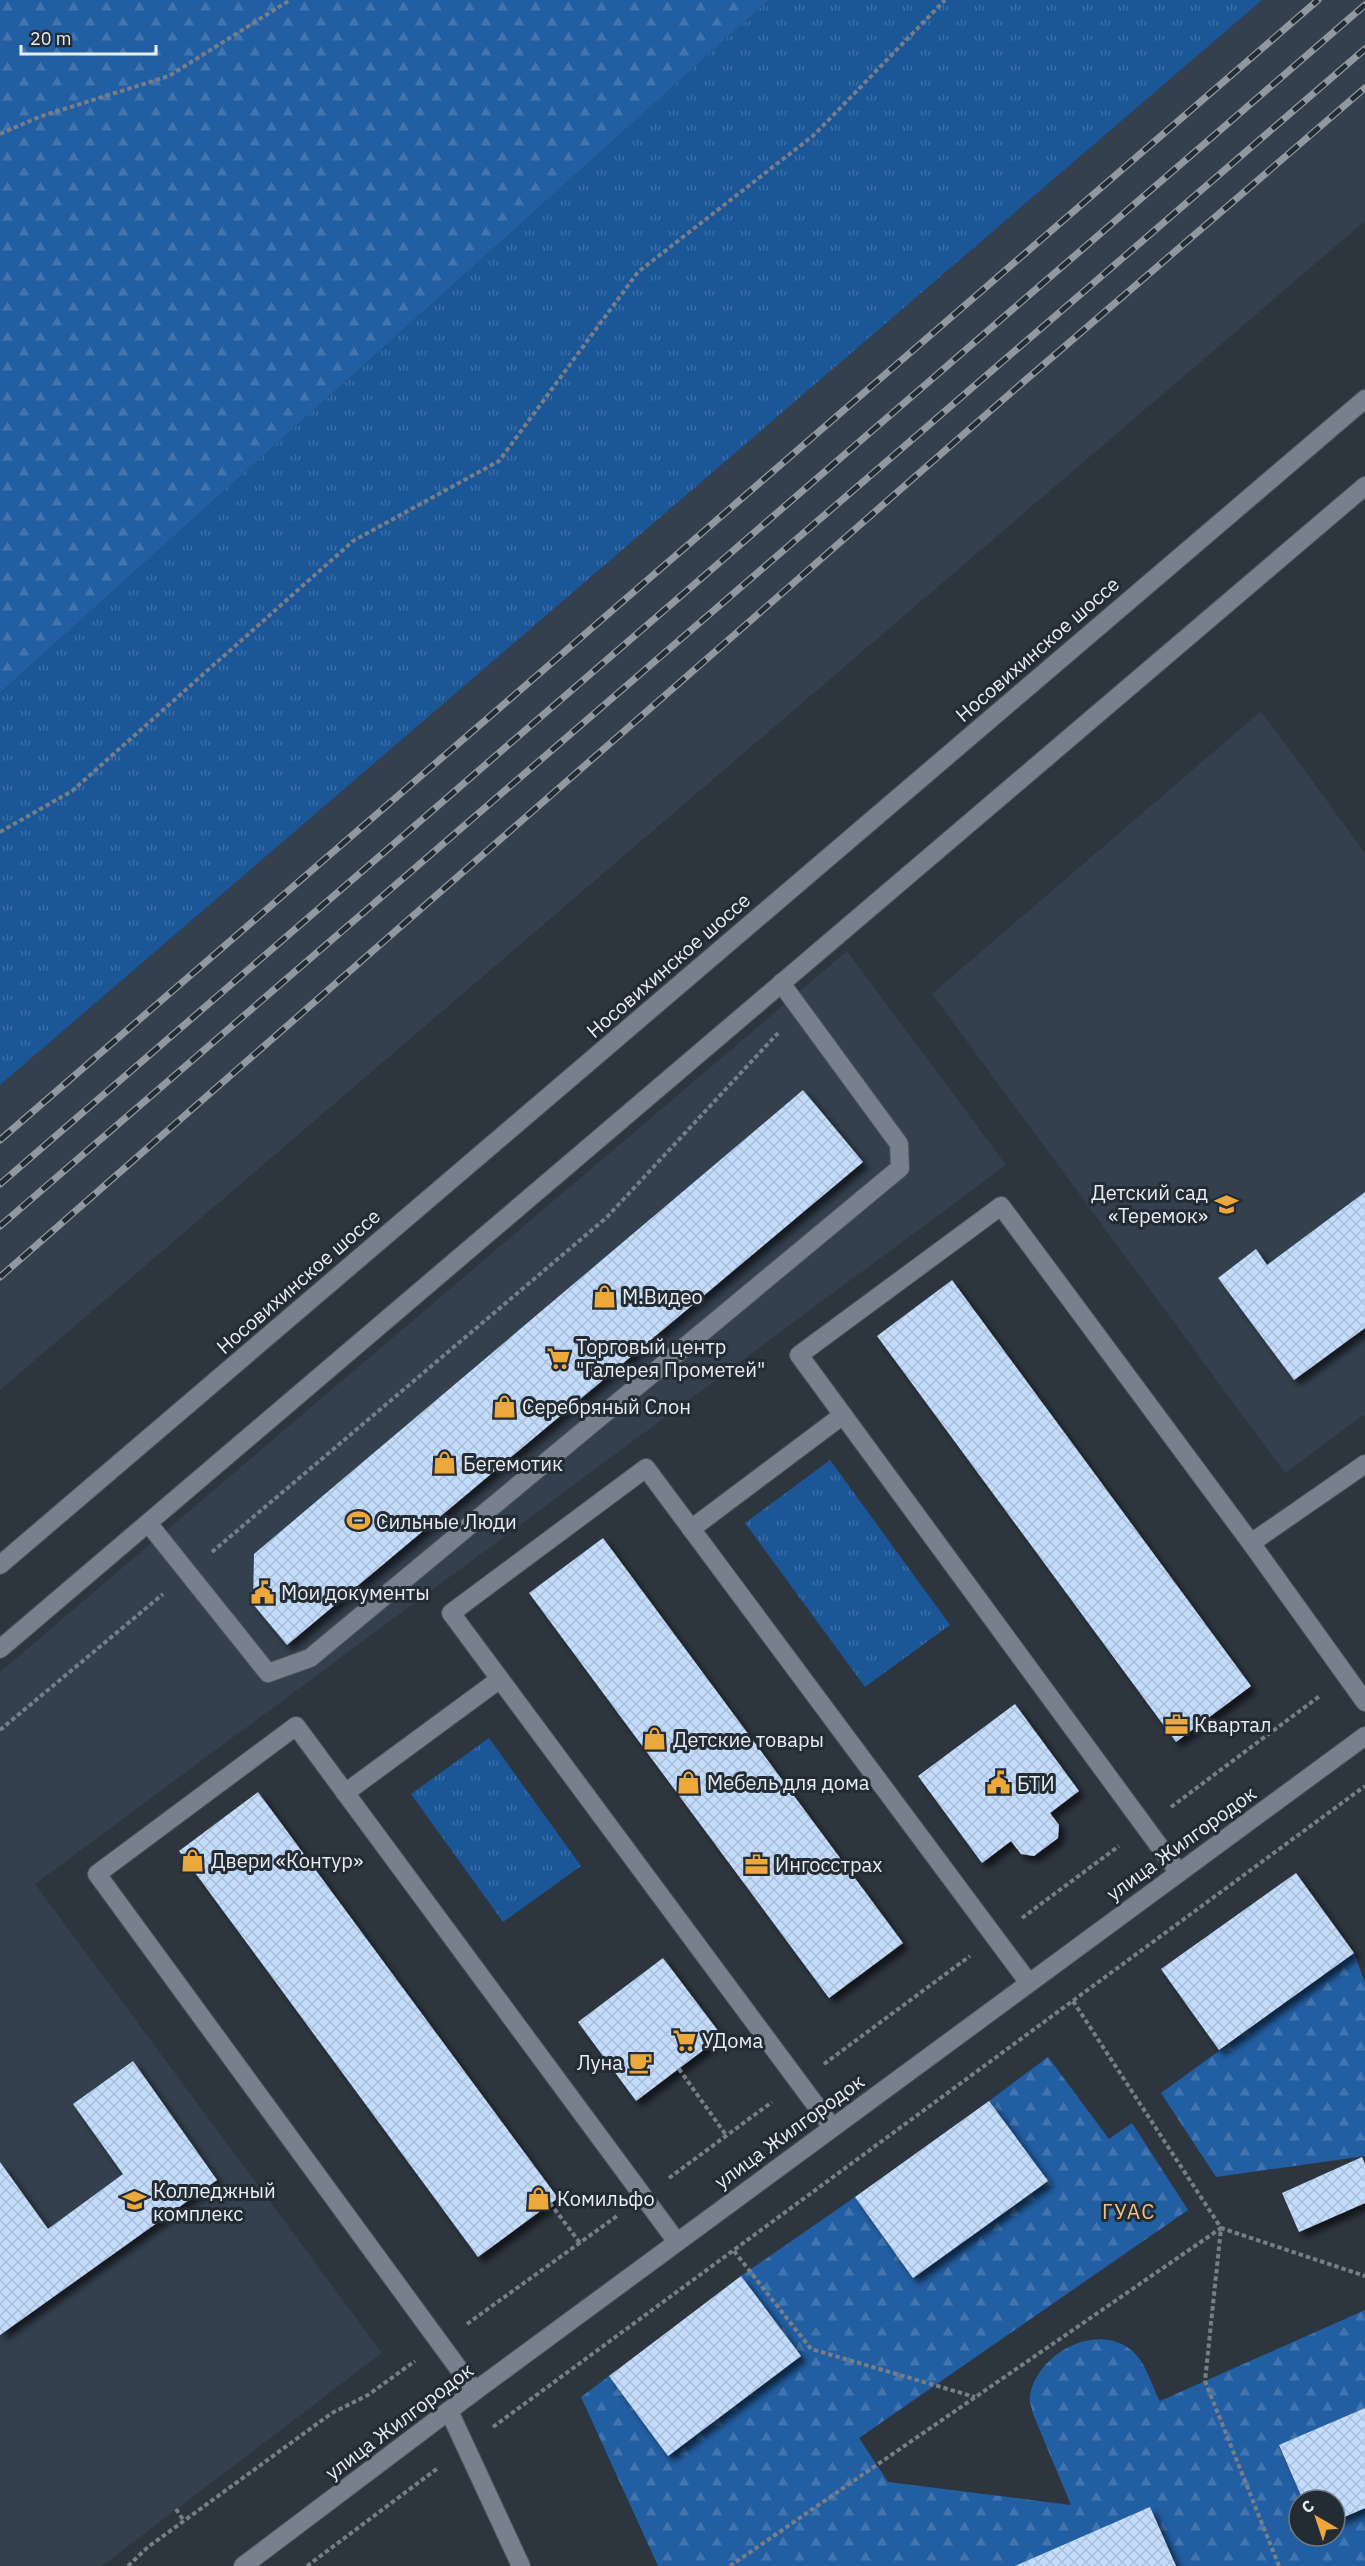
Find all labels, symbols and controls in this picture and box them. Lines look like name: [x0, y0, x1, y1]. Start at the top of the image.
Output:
scale bar: [21, 18, 156, 56]
text: 20 m: [30, 27, 72, 50]
street label: Носовихинское шоссе: [949, 570, 1125, 728]
street label: Носовихинское шоссе: [580, 886, 756, 1044]
place label: Детский сад «Теремок»: [1091, 1179, 1208, 1229]
school or university icon: Детский сад «Теремок»: [1213, 1191, 1239, 1217]
street label: Носовихинское шоссе: [210, 1202, 386, 1360]
shop icon: М.Видео: [591, 1283, 617, 1309]
place label: М.Видео: [622, 1283, 703, 1310]
place label: Торговый центр "Галерея Прометей": [576, 1333, 765, 1383]
supermarket icon: Торговый центр "Галерея Прометей": [545, 1345, 571, 1371]
shop icon: Серебряный Слон: [491, 1393, 517, 1419]
place label: Серебряный Слон: [522, 1393, 691, 1420]
shop icon: Бегемотик: [432, 1450, 458, 1476]
place label: Бегемотик: [463, 1450, 563, 1477]
sports icon: Сильные Люди: [345, 1508, 371, 1534]
place label: Сильные Люди: [376, 1508, 517, 1535]
public building icon: Мои документы: [250, 1579, 276, 1605]
place label: Мои документы: [281, 1579, 430, 1606]
office icon: Квартал: [1163, 1711, 1189, 1737]
place label: Квартал: [1194, 1711, 1272, 1738]
shop icon: Детские товары: [642, 1726, 668, 1752]
place label: Детские товары: [673, 1726, 824, 1753]
shop icon: Мебель для дома: [676, 1769, 702, 1795]
place label: Мебель для дома: [707, 1769, 870, 1796]
public building icon: БТИ: [986, 1770, 1012, 1796]
place label: БТИ: [1017, 1770, 1055, 1797]
street label: улица Жилгородок: [1101, 1779, 1261, 1907]
shop icon: Двери «Контур»: [180, 1847, 206, 1873]
place label: Двери «Контур»: [211, 1847, 363, 1874]
office icon: Ингосстрах: [744, 1851, 770, 1877]
place label: Ингосстрах: [775, 1851, 882, 1878]
supermarket icon: УДома: [671, 2027, 697, 2053]
place label: УДома: [702, 2027, 763, 2054]
place label: Луна: [577, 2049, 623, 2076]
cafe icon: Луна: [628, 2049, 654, 2075]
street label: улица Жилгородок: [709, 2067, 869, 2195]
place label: Колледжный комплекс: [153, 2177, 276, 2227]
shop icon: Комильфо: [526, 2185, 552, 2211]
place label: Комильфо: [557, 2185, 655, 2212]
school or university icon: Колледжный комплекс: [122, 2188, 148, 2214]
district label: ГУАС: [1102, 2197, 1156, 2225]
street label: улица Жилгородок: [319, 2356, 479, 2486]
north arrow: [1287, 2488, 1347, 2548]
text: С: [1297, 2495, 1318, 2517]

